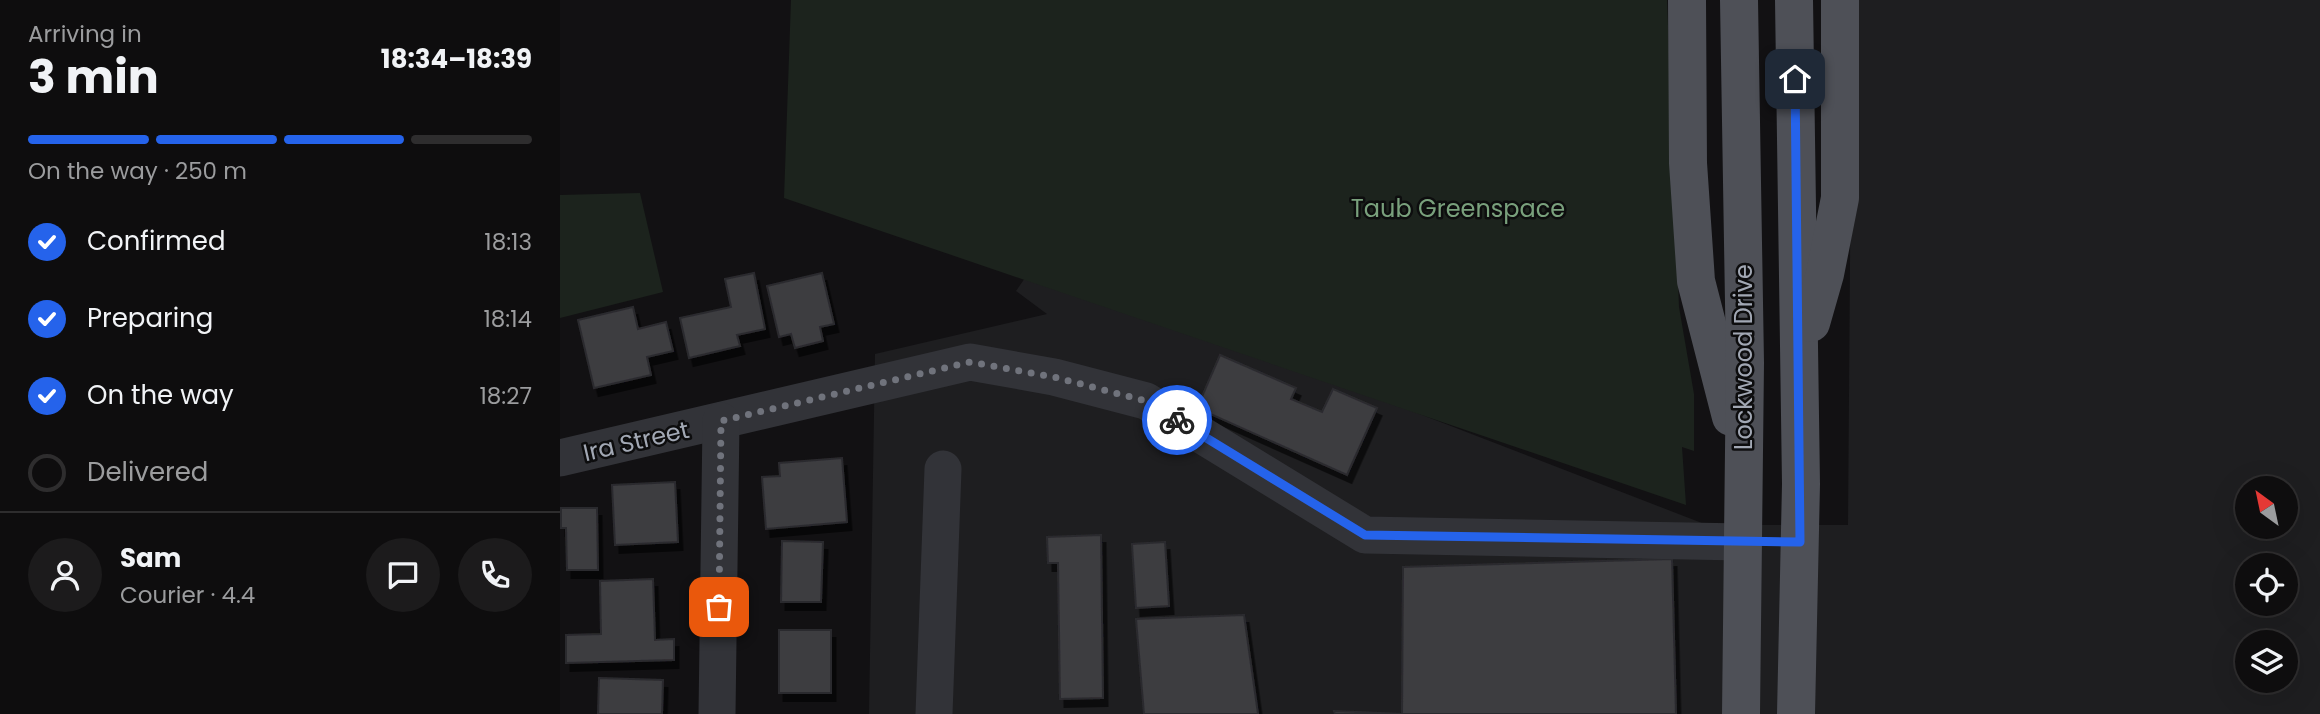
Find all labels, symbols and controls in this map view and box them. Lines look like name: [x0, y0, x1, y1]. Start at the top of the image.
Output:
text: Arriving in: [28, 18, 142, 50]
text: 18:34–18:39: [381, 41, 532, 77]
text: 3 min: [28, 45, 159, 109]
pin: [1765, 49, 1825, 109]
icon: home: [1776, 60, 1814, 98]
text: On the way · 250 m: [28, 155, 247, 187]
park label: Taub Greenspace: [1351, 192, 1565, 225]
icon: check: [28, 223, 66, 261]
text: Confirmed: [87, 223, 225, 259]
text: 18:13: [484, 226, 532, 258]
street label: Lockwood Drive: [1727, 264, 1760, 450]
icon: check: [28, 300, 66, 338]
text: Preparing: [87, 300, 213, 336]
text: 18:14: [483, 303, 532, 335]
icon: check: [28, 377, 66, 415]
text: On the way: [87, 377, 234, 413]
text: 18:27: [479, 380, 532, 412]
courier: [1142, 385, 1212, 455]
icon: bike: [1158, 401, 1196, 439]
street label: Ira Street: [580, 413, 692, 469]
text: Delivered: [87, 454, 208, 490]
north arrow: [2235, 476, 2298, 539]
map controls: [2235, 476, 2298, 693]
button: person: [28, 538, 102, 612]
button: chat: [366, 538, 440, 612]
button: phone: [458, 538, 532, 612]
text: Sam: [120, 540, 181, 576]
button: locate: [2235, 553, 2298, 616]
pin: [689, 577, 749, 637]
text: Courier · 4.4: [120, 579, 255, 611]
icon: bag: [700, 588, 738, 626]
button: layers: [2235, 630, 2298, 693]

